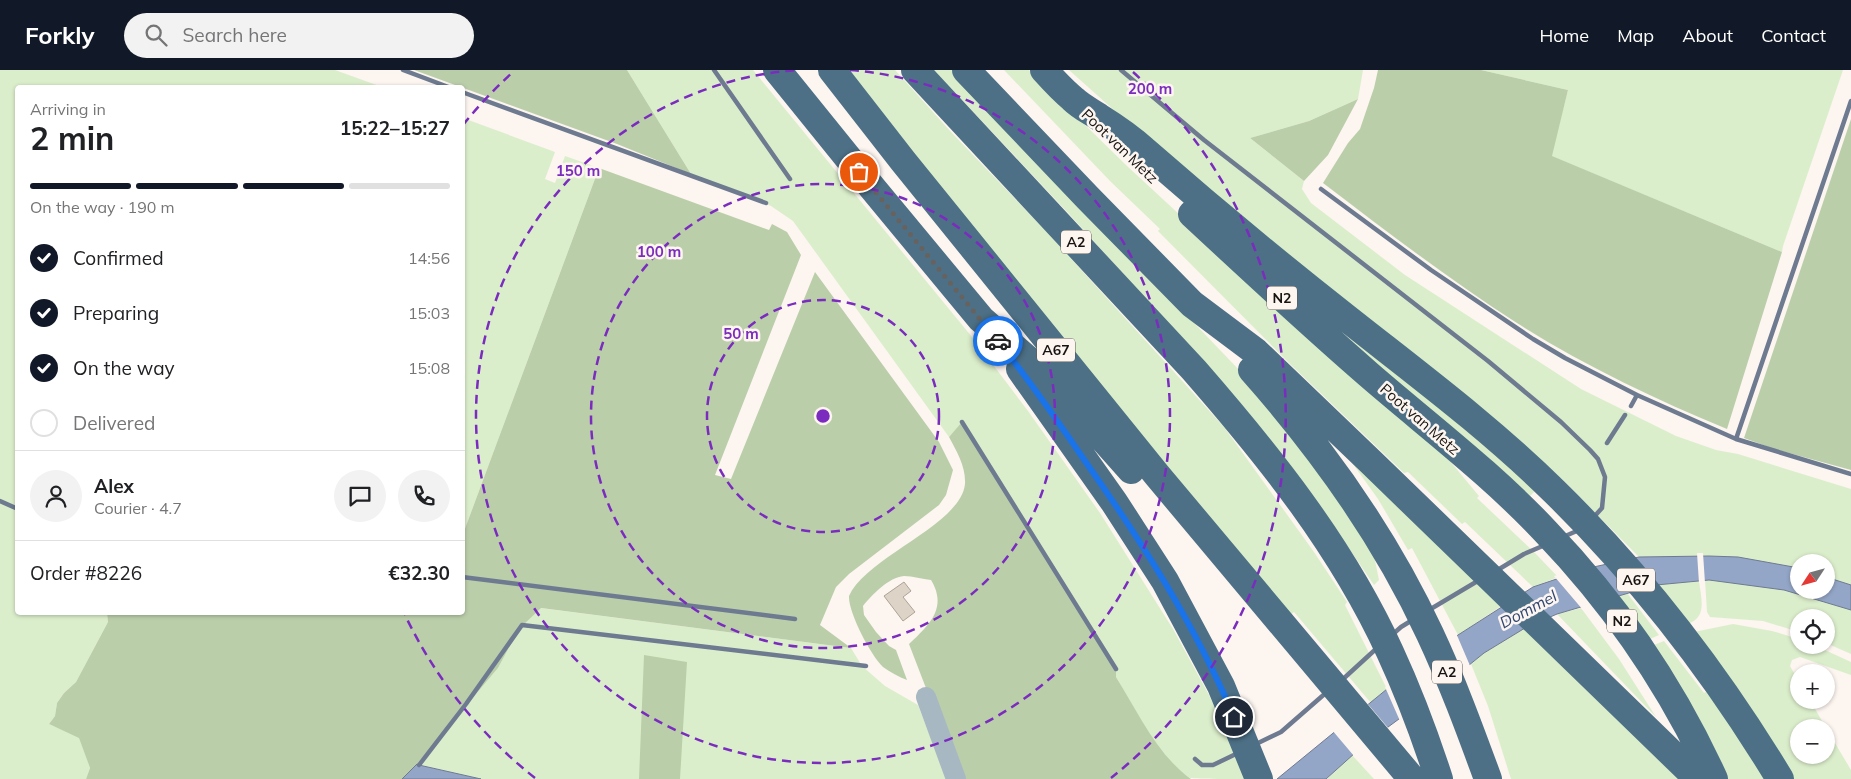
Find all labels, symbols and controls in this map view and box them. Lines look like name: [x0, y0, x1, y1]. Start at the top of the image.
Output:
search box: [124, 13, 474, 58]
text: Forkly: [25, 20, 94, 50]
icon: search: [142, 21, 170, 49]
text: Search here: [182, 23, 287, 47]
text: Home: [1539, 24, 1589, 47]
text: Map: [1617, 24, 1654, 47]
text: About: [1682, 24, 1733, 47]
text: Contact: [1761, 24, 1826, 47]
text: 200 m: [1128, 79, 1172, 98]
text: Arriving in: [30, 99, 106, 119]
street label: Poot van Metz: [1078, 105, 1162, 187]
text: 15:22–15:27: [340, 116, 450, 140]
text: 2 min: [30, 118, 114, 158]
pin: [838, 151, 880, 193]
icon: bag: [845, 158, 873, 186]
text: 150 m: [556, 161, 600, 180]
text: On the way · 190 m: [30, 197, 175, 217]
road number: A2: [1061, 230, 1091, 253]
text: 100 m: [637, 242, 681, 261]
icon: check: [30, 244, 58, 272]
text: Confirmed: [73, 246, 164, 270]
text: 14:56: [408, 248, 450, 268]
road number: N2: [1267, 287, 1297, 310]
icon: check: [30, 299, 58, 327]
text: Preparing: [73, 301, 159, 325]
text: 15:03: [408, 303, 450, 323]
courier: [973, 316, 1023, 366]
text: 50 m: [723, 324, 759, 343]
icon: car: [984, 327, 1012, 355]
road number: A67: [1037, 338, 1075, 362]
icon: check: [30, 354, 58, 382]
text: On the way: [73, 356, 175, 380]
text: 15:08: [408, 358, 450, 378]
street label: Poot van Metz: [1376, 379, 1464, 459]
centre of rings: [814, 407, 832, 425]
text: Delivered: [73, 411, 155, 435]
button: person: [30, 470, 82, 522]
button: chat: [334, 470, 386, 522]
button: phone: [398, 470, 450, 522]
text: Alex: [94, 474, 134, 498]
text: Courier · 4.7: [94, 498, 182, 518]
north arrow: [1790, 554, 1835, 599]
map controls: [1790, 554, 1835, 764]
text: Order #8226: [30, 561, 142, 585]
text: €32.30: [388, 561, 450, 585]
road number: A67: [1617, 568, 1655, 592]
water label: Dommel: [1496, 586, 1560, 632]
button: locate: [1790, 609, 1835, 654]
road number: N2: [1607, 610, 1637, 632]
road number: A2: [1432, 660, 1462, 684]
button: +: [1790, 664, 1835, 709]
pin: [1213, 696, 1255, 738]
icon: home: [1220, 703, 1248, 731]
button: −: [1790, 719, 1835, 764]

